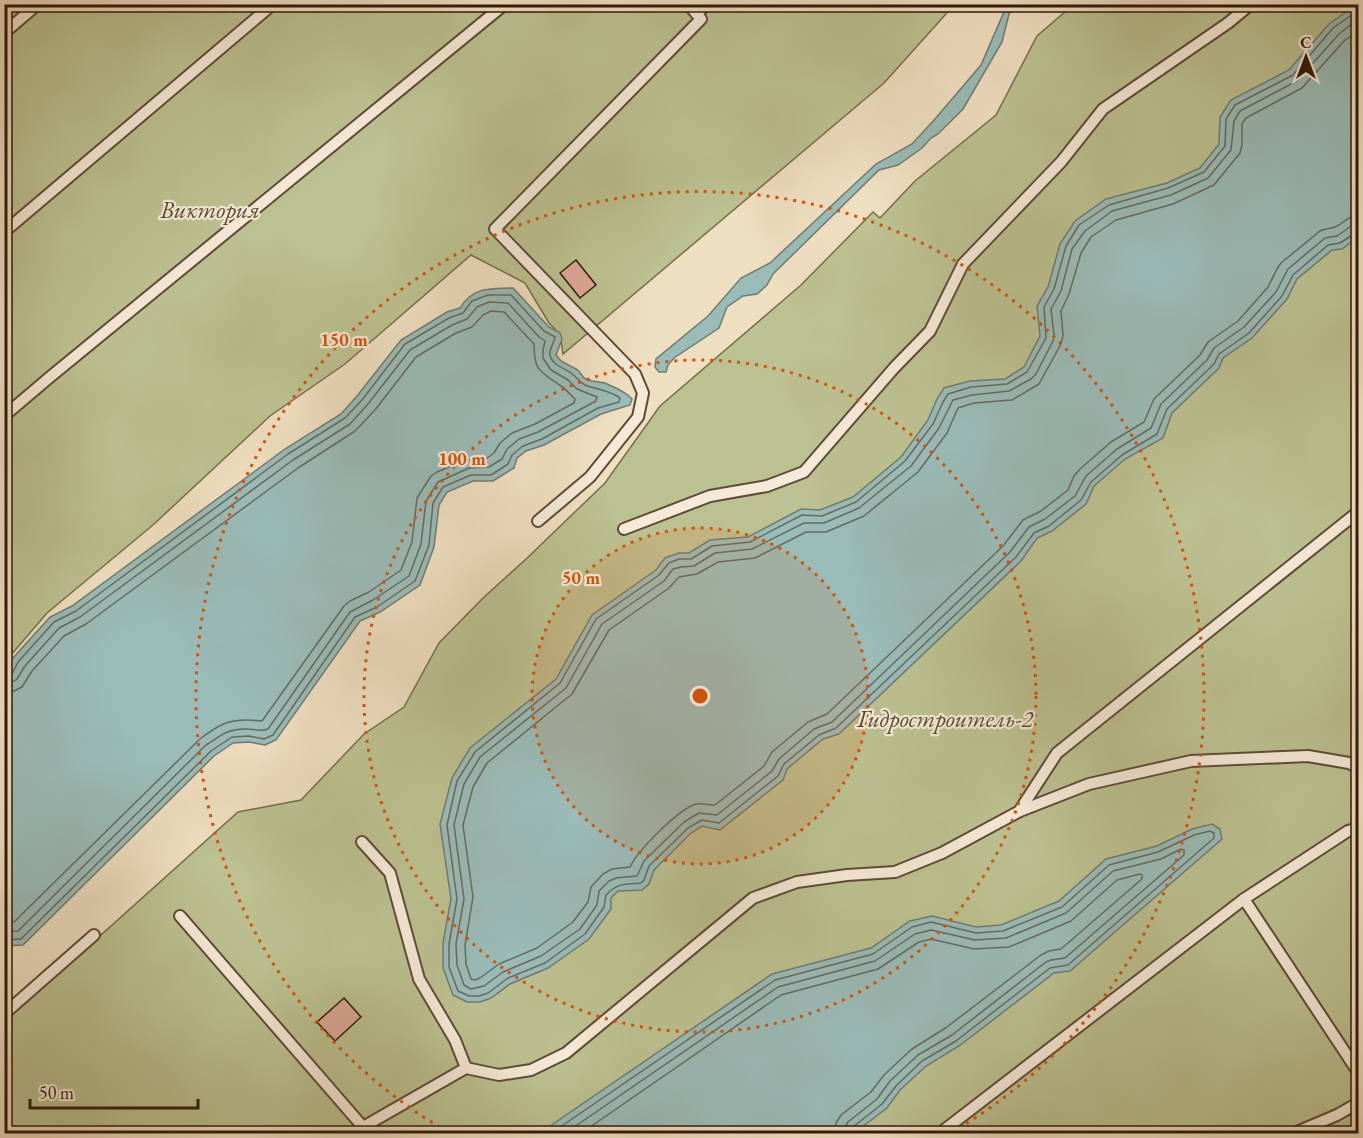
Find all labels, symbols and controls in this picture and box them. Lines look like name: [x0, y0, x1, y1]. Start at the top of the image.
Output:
north arrow: [1276, 27, 1336, 87]
text: С: [1300, 32, 1312, 53]
park label: Виктория: [159, 194, 260, 225]
text: 150 m: [320, 328, 368, 351]
text: 100 m: [438, 447, 486, 470]
text: 50 m: [562, 566, 600, 589]
centre of rings: [690, 686, 710, 706]
park label: Гидростроитель-2: [856, 703, 1035, 734]
scale bar: [30, 1072, 198, 1110]
text: 50 m: [39, 1081, 74, 1104]

